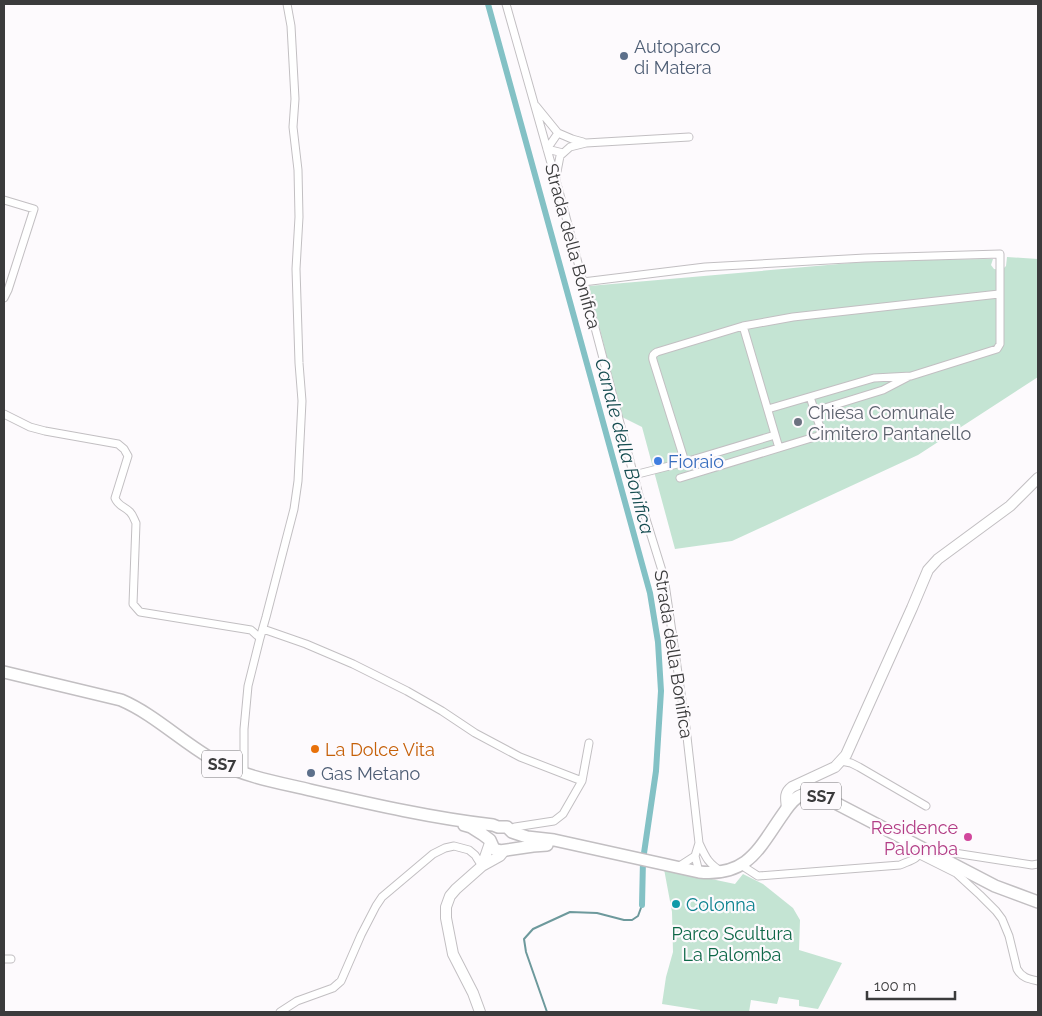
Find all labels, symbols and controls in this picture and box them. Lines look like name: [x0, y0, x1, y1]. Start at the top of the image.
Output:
place label: Autoparco di Matera: [634, 36, 721, 78]
marker: Autoparco di Matera: [618, 50, 630, 62]
street label: Strada della Bonifica: [541, 161, 605, 331]
water label: Canale della Bonifica: [591, 355, 659, 537]
place label: Chiesa Comunale Cimitero Pantanello: [808, 402, 972, 444]
marker: Chiesa Comunale Cimitero Pantanello: [792, 416, 804, 428]
place label: Fioraio: [668, 451, 724, 472]
marker: Fioraio: [652, 455, 664, 467]
street label: Strada della Bonifica: [650, 568, 698, 740]
place label: La Dolce Vita: [325, 739, 435, 760]
marker: La Dolce Vita: [309, 743, 321, 755]
road number: SS7: [202, 751, 242, 778]
place label: Gas Metano: [321, 763, 420, 784]
marker: Gas Metano: [305, 767, 317, 779]
road number: SS7: [801, 782, 841, 809]
place label: Residence Palomba: [871, 817, 958, 859]
marker: Residence Palomba: [962, 831, 974, 843]
place label: Colonna: [686, 894, 755, 915]
marker: Colonna: [670, 898, 682, 910]
park label: Parco Scultura La Palomba: [671, 923, 793, 965]
scale bar: [867, 968, 954, 1000]
text: 100 m: [874, 977, 916, 995]

